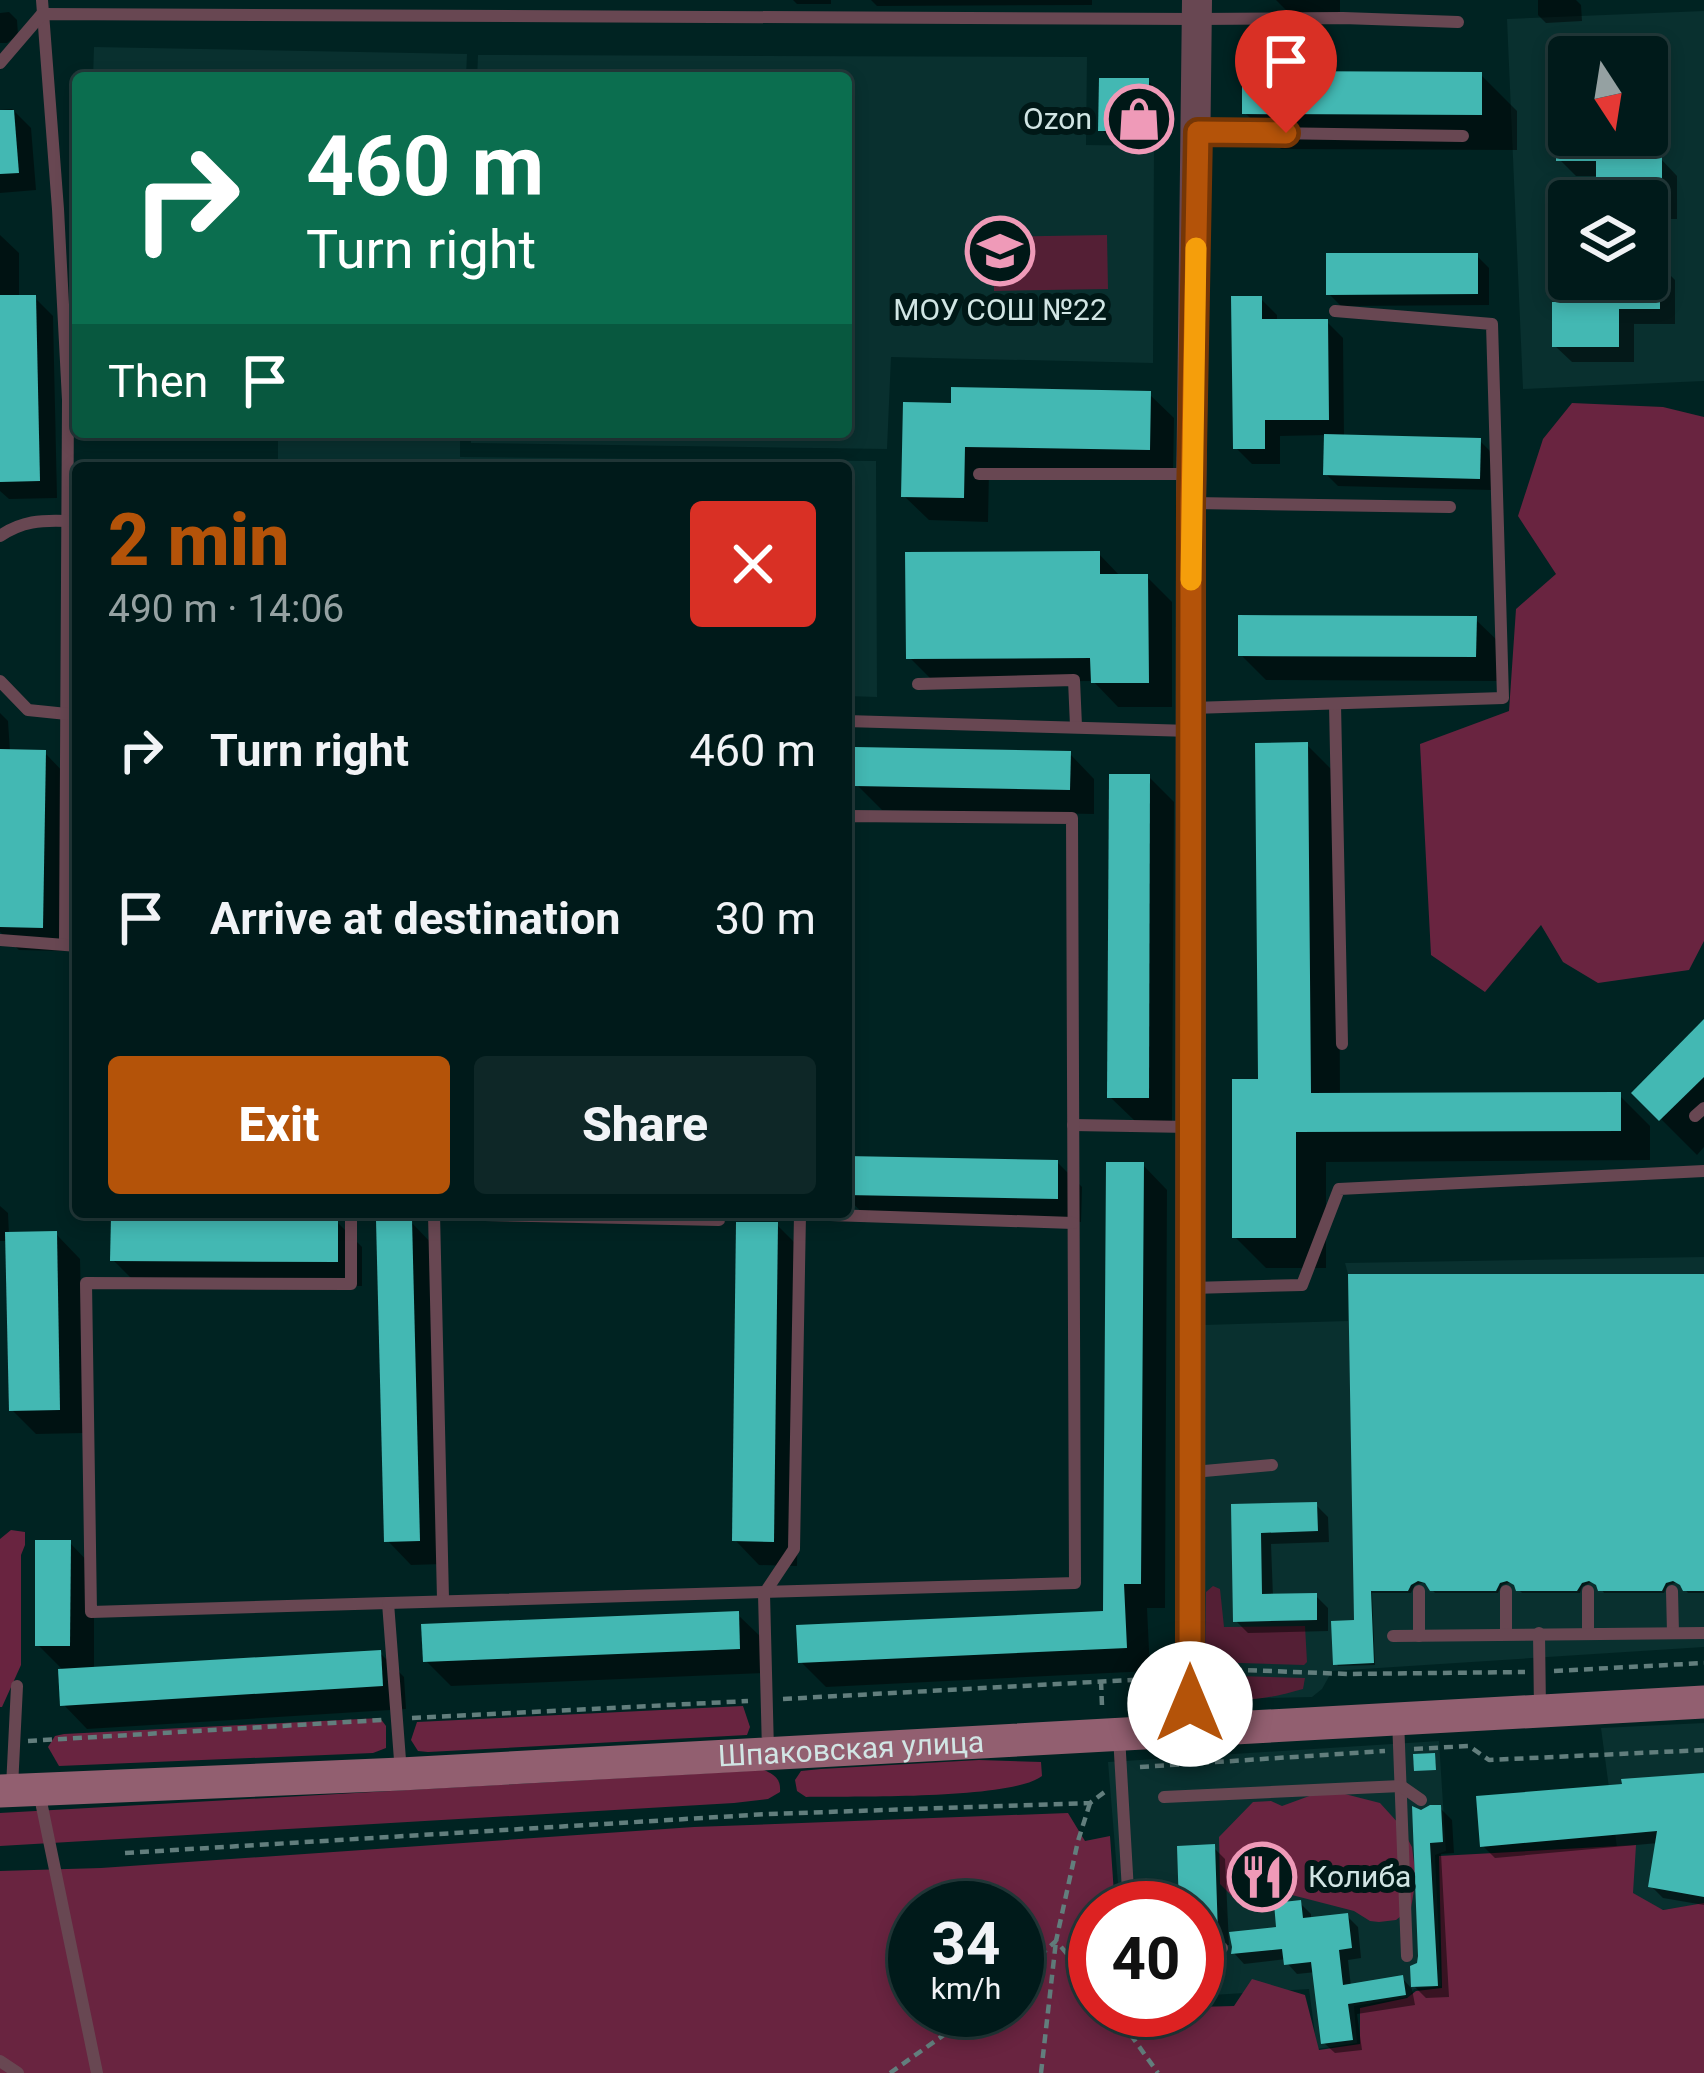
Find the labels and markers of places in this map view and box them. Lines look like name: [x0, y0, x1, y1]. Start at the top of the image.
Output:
pin: [1235, 10, 1337, 133]
shop icon: Ozon: [1104, 84, 1174, 154]
place label: Ozon: [1023, 101, 1092, 136]
school or university icon: МОУ СОШ №22: [965, 216, 1035, 286]
place label: МОУ СОШ №22: [893, 292, 1107, 327]
restaurant icon: Колиба: [1227, 1842, 1297, 1912]
place label: Колиба: [1308, 1859, 1411, 1894]

